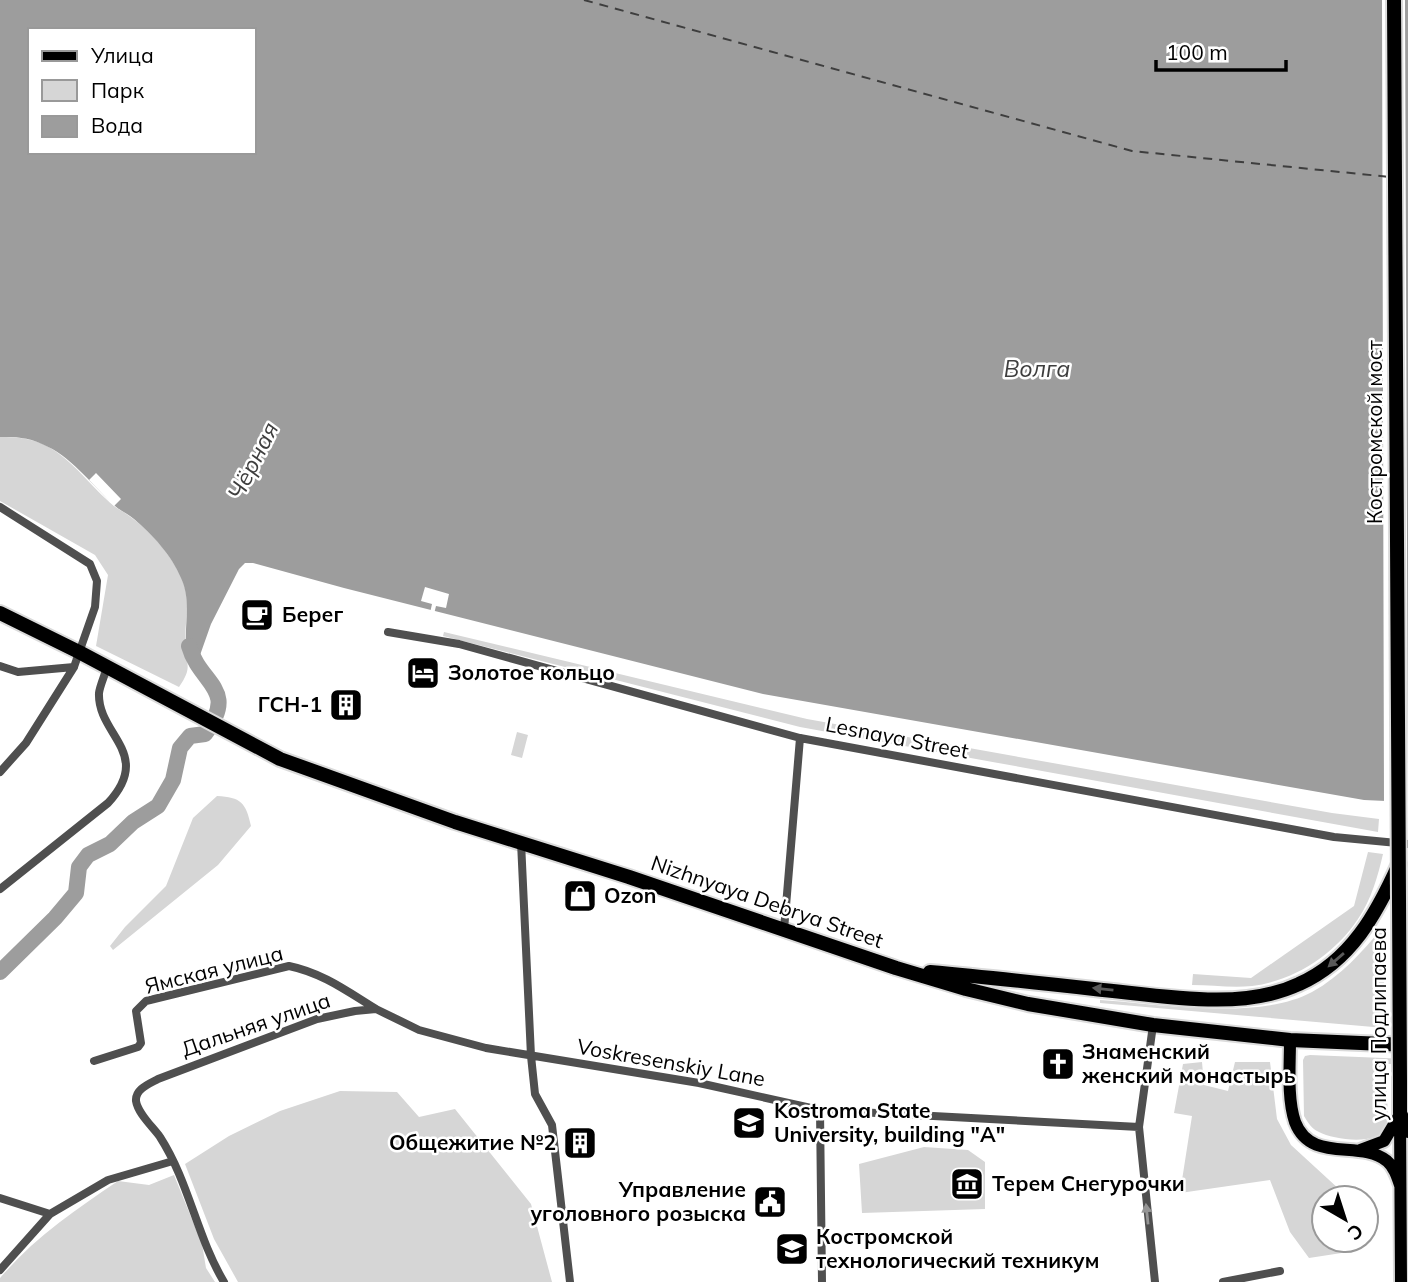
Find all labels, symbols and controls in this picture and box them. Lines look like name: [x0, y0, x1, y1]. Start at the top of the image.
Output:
legend: [28, 28, 256, 154]
scale bar: [1156, 28, 1286, 72]
text: 100 m: [1166, 39, 1228, 65]
text: Улица: [90, 42, 154, 68]
text: Парк: [91, 77, 145, 103]
text: Вода: [91, 112, 143, 138]
street label: Костромской мост: [1361, 340, 1387, 524]
water label: Волга: [1004, 354, 1070, 383]
water label: Чёрная: [221, 417, 284, 504]
cafe icon: Берег: [238, 596, 276, 634]
place label: Берег: [282, 601, 343, 627]
hotel icon: Золотое кольцо: [404, 654, 442, 692]
place label: Золотое кольцо: [448, 659, 615, 685]
building icon: ГСН-1: [327, 686, 365, 724]
place label: ГСН-1: [258, 691, 322, 717]
street label: Lesnaya Street: [824, 710, 971, 764]
street label: Nizhnyaya Debrya Street: [648, 849, 887, 953]
shop icon: Ozon: [561, 877, 599, 915]
place label: Ozon: [604, 882, 656, 908]
street label: улица Подлипаева: [1365, 927, 1391, 1121]
street label: Ямская улица: [142, 939, 286, 999]
one-way arrow: [1327, 952, 1344, 967]
one-way arrow: [1092, 984, 1114, 995]
street label: Дальняя улица: [178, 986, 334, 1062]
street label: Voskresenskiy Lane: [575, 1033, 767, 1091]
place label: Знаменский женский монастырь: [1081, 1038, 1296, 1088]
church icon: Знаменский женский монастырь: [1039, 1045, 1077, 1083]
place label: Kostroma State University, building "A": [774, 1097, 1005, 1147]
school or university icon: Kostroma State University, building "A": [730, 1104, 768, 1142]
building icon: Общежитие №2: [561, 1124, 599, 1162]
place label: Общежитие №2: [389, 1129, 556, 1155]
museum icon: Терем Cнегурочки: [948, 1165, 986, 1203]
place label: Терем Cнегурочки: [992, 1170, 1185, 1196]
place label: Управление уголовного розыска: [530, 1176, 746, 1226]
public building icon: Управление уголовного розыска: [751, 1183, 789, 1221]
north arrow: [1310, 1184, 1380, 1254]
one-way arrow: [1141, 1203, 1152, 1225]
text: С: [1343, 1219, 1368, 1246]
place label: Костромской технологический техникум: [816, 1223, 1099, 1273]
school or university icon: Костромской технологический техникум: [773, 1230, 811, 1268]

